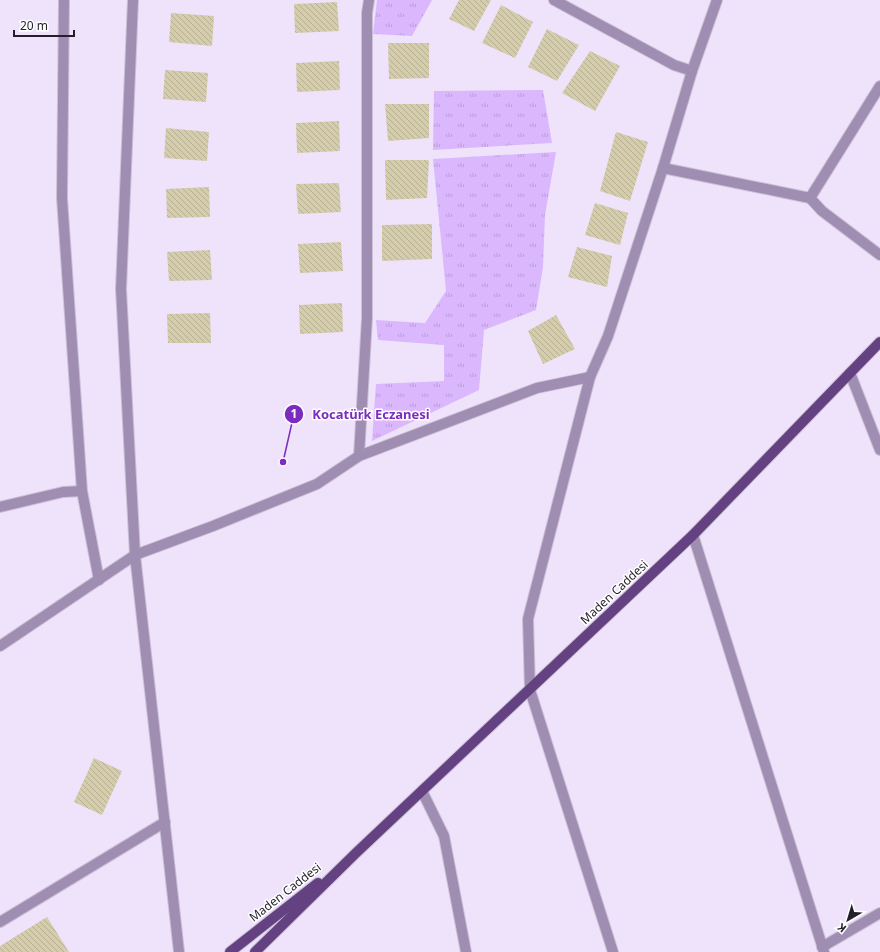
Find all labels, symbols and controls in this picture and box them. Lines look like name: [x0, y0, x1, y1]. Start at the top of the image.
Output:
scale bar: [14, 12, 74, 38]
text: 20 m: [20, 17, 48, 34]
callout: Kocatürk Eczanesi: [284, 402, 437, 427]
text: 1: [291, 405, 297, 422]
text: Kocatürk Eczanesi: [312, 405, 430, 423]
street label: Maden Caddesi: [576, 556, 652, 628]
street label: Maden Caddesi: [245, 859, 325, 925]
north arrow: [828, 900, 868, 940]
text: K: [833, 920, 849, 936]

